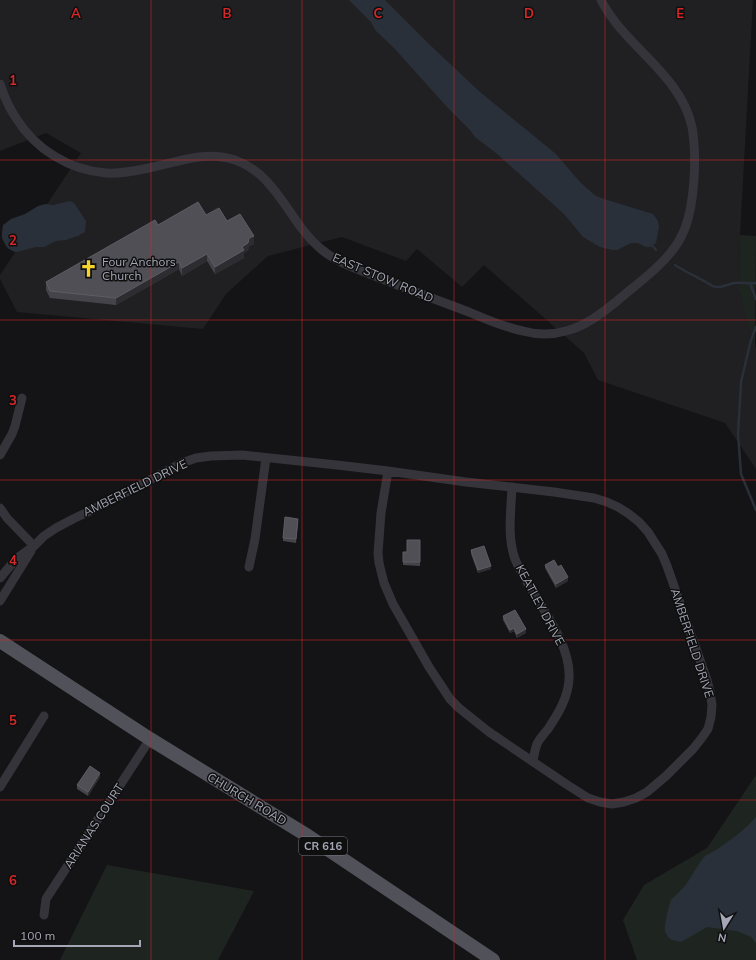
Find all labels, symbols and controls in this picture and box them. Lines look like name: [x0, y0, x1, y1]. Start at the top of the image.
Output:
text: A: [71, 5, 81, 21]
text: B: [223, 5, 232, 21]
text: C: [374, 5, 383, 21]
text: D: [524, 5, 534, 21]
text: E: [676, 5, 684, 21]
text: 1: [9, 72, 17, 88]
text: 2: [9, 232, 17, 248]
street label: EAST STOW ROAD: [331, 250, 436, 306]
place label: Four Anchors Church: [102, 254, 176, 283]
church icon: Four Anchors Church: [79, 259, 99, 279]
text: 3: [9, 392, 17, 408]
street label: AMBERFIELD DRIVE: [80, 456, 189, 519]
text: 4: [9, 552, 17, 568]
street label: KEATLEY DRIVE: [513, 562, 568, 648]
street label: AMBERFIELD DRIVE: [668, 586, 717, 699]
text: 5: [9, 712, 17, 728]
street label: CHURCH ROAD: [205, 769, 290, 828]
street label: ARIANAS COURT: [60, 780, 127, 871]
road number: CR 616: [299, 837, 347, 855]
text: 6: [9, 872, 17, 888]
north arrow: [704, 908, 744, 948]
scale bar: [14, 922, 140, 948]
text: 100 m: [20, 928, 55, 943]
text: N: [717, 930, 728, 945]

